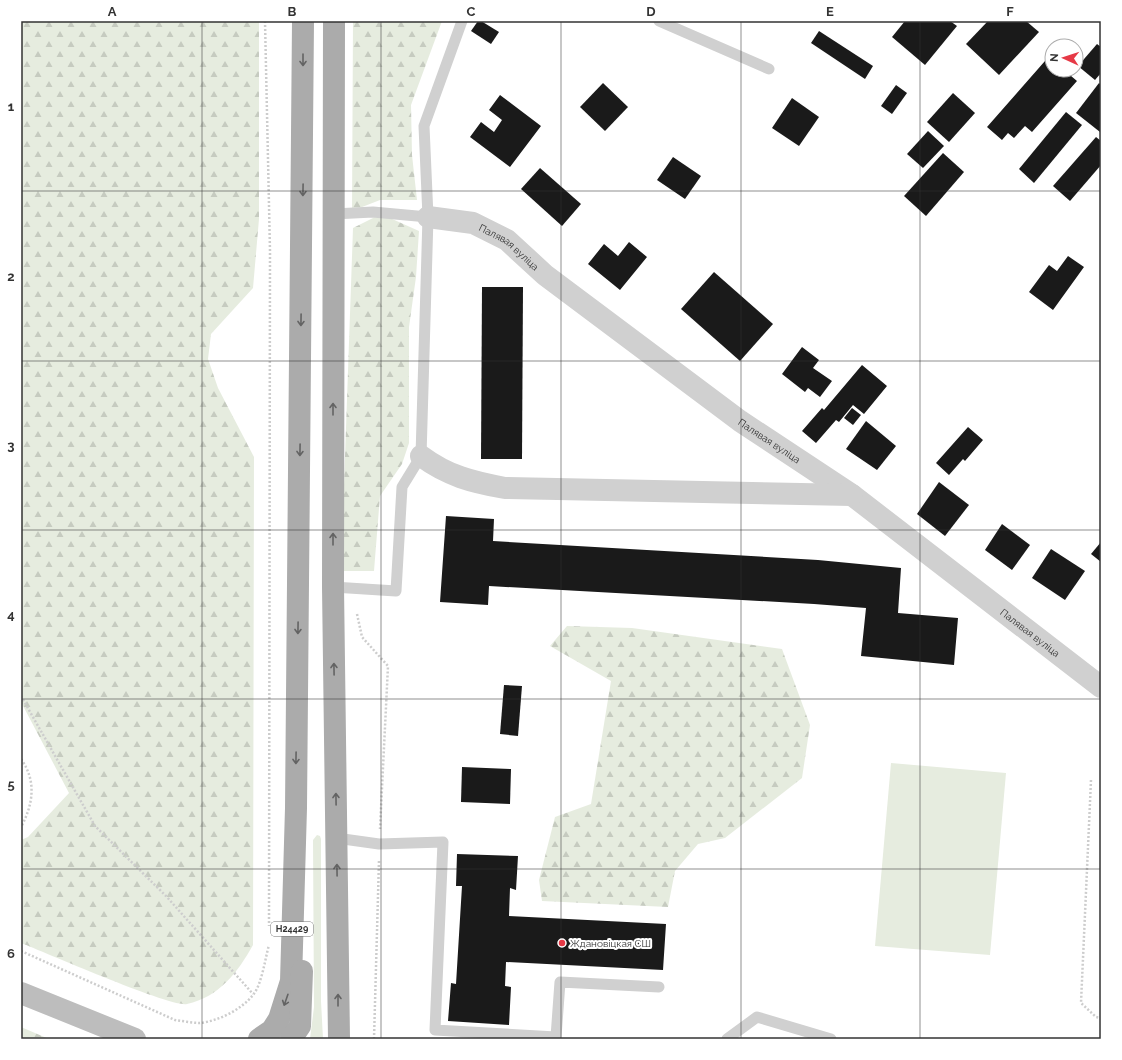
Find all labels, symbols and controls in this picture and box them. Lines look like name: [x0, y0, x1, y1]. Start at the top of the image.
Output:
text: A: [108, 4, 117, 19]
text: B: [288, 4, 297, 19]
text: C: [467, 4, 476, 19]
text: D: [646, 4, 656, 19]
text: E: [826, 4, 834, 19]
text: F: [1006, 4, 1014, 19]
north arrow: [1044, 38, 1084, 78]
one-way arrow: [299, 53, 307, 66]
text: N: [1048, 53, 1061, 62]
text: 1: [8, 99, 15, 114]
one-way arrow: [299, 183, 307, 196]
street label: Палявая вуліца: [477, 222, 541, 273]
text: 2: [7, 269, 15, 284]
one-way arrow: [297, 313, 305, 326]
one-way arrow: [329, 403, 337, 416]
street label: Палявая вуліца: [736, 416, 802, 465]
text: 3: [7, 438, 15, 453]
one-way arrow: [296, 443, 304, 456]
one-way arrow: [329, 533, 337, 546]
text: 4: [7, 607, 15, 622]
street label: Палявая вуліца: [998, 607, 1062, 659]
one-way arrow: [294, 621, 301, 634]
one-way arrow: [330, 663, 338, 676]
one-way arrow: [292, 751, 300, 764]
text: 5: [7, 777, 15, 792]
one-way arrow: [332, 793, 339, 806]
one-way arrow: [333, 864, 340, 877]
road number: Н24429: [271, 922, 313, 936]
marker: Ждановіцкая СШ: [557, 938, 567, 948]
place label: Ждановіцкая СШ: [570, 938, 651, 949]
text: 6: [7, 946, 15, 961]
one-way arrow: [281, 994, 289, 1006]
one-way arrow: [334, 994, 342, 1007]

